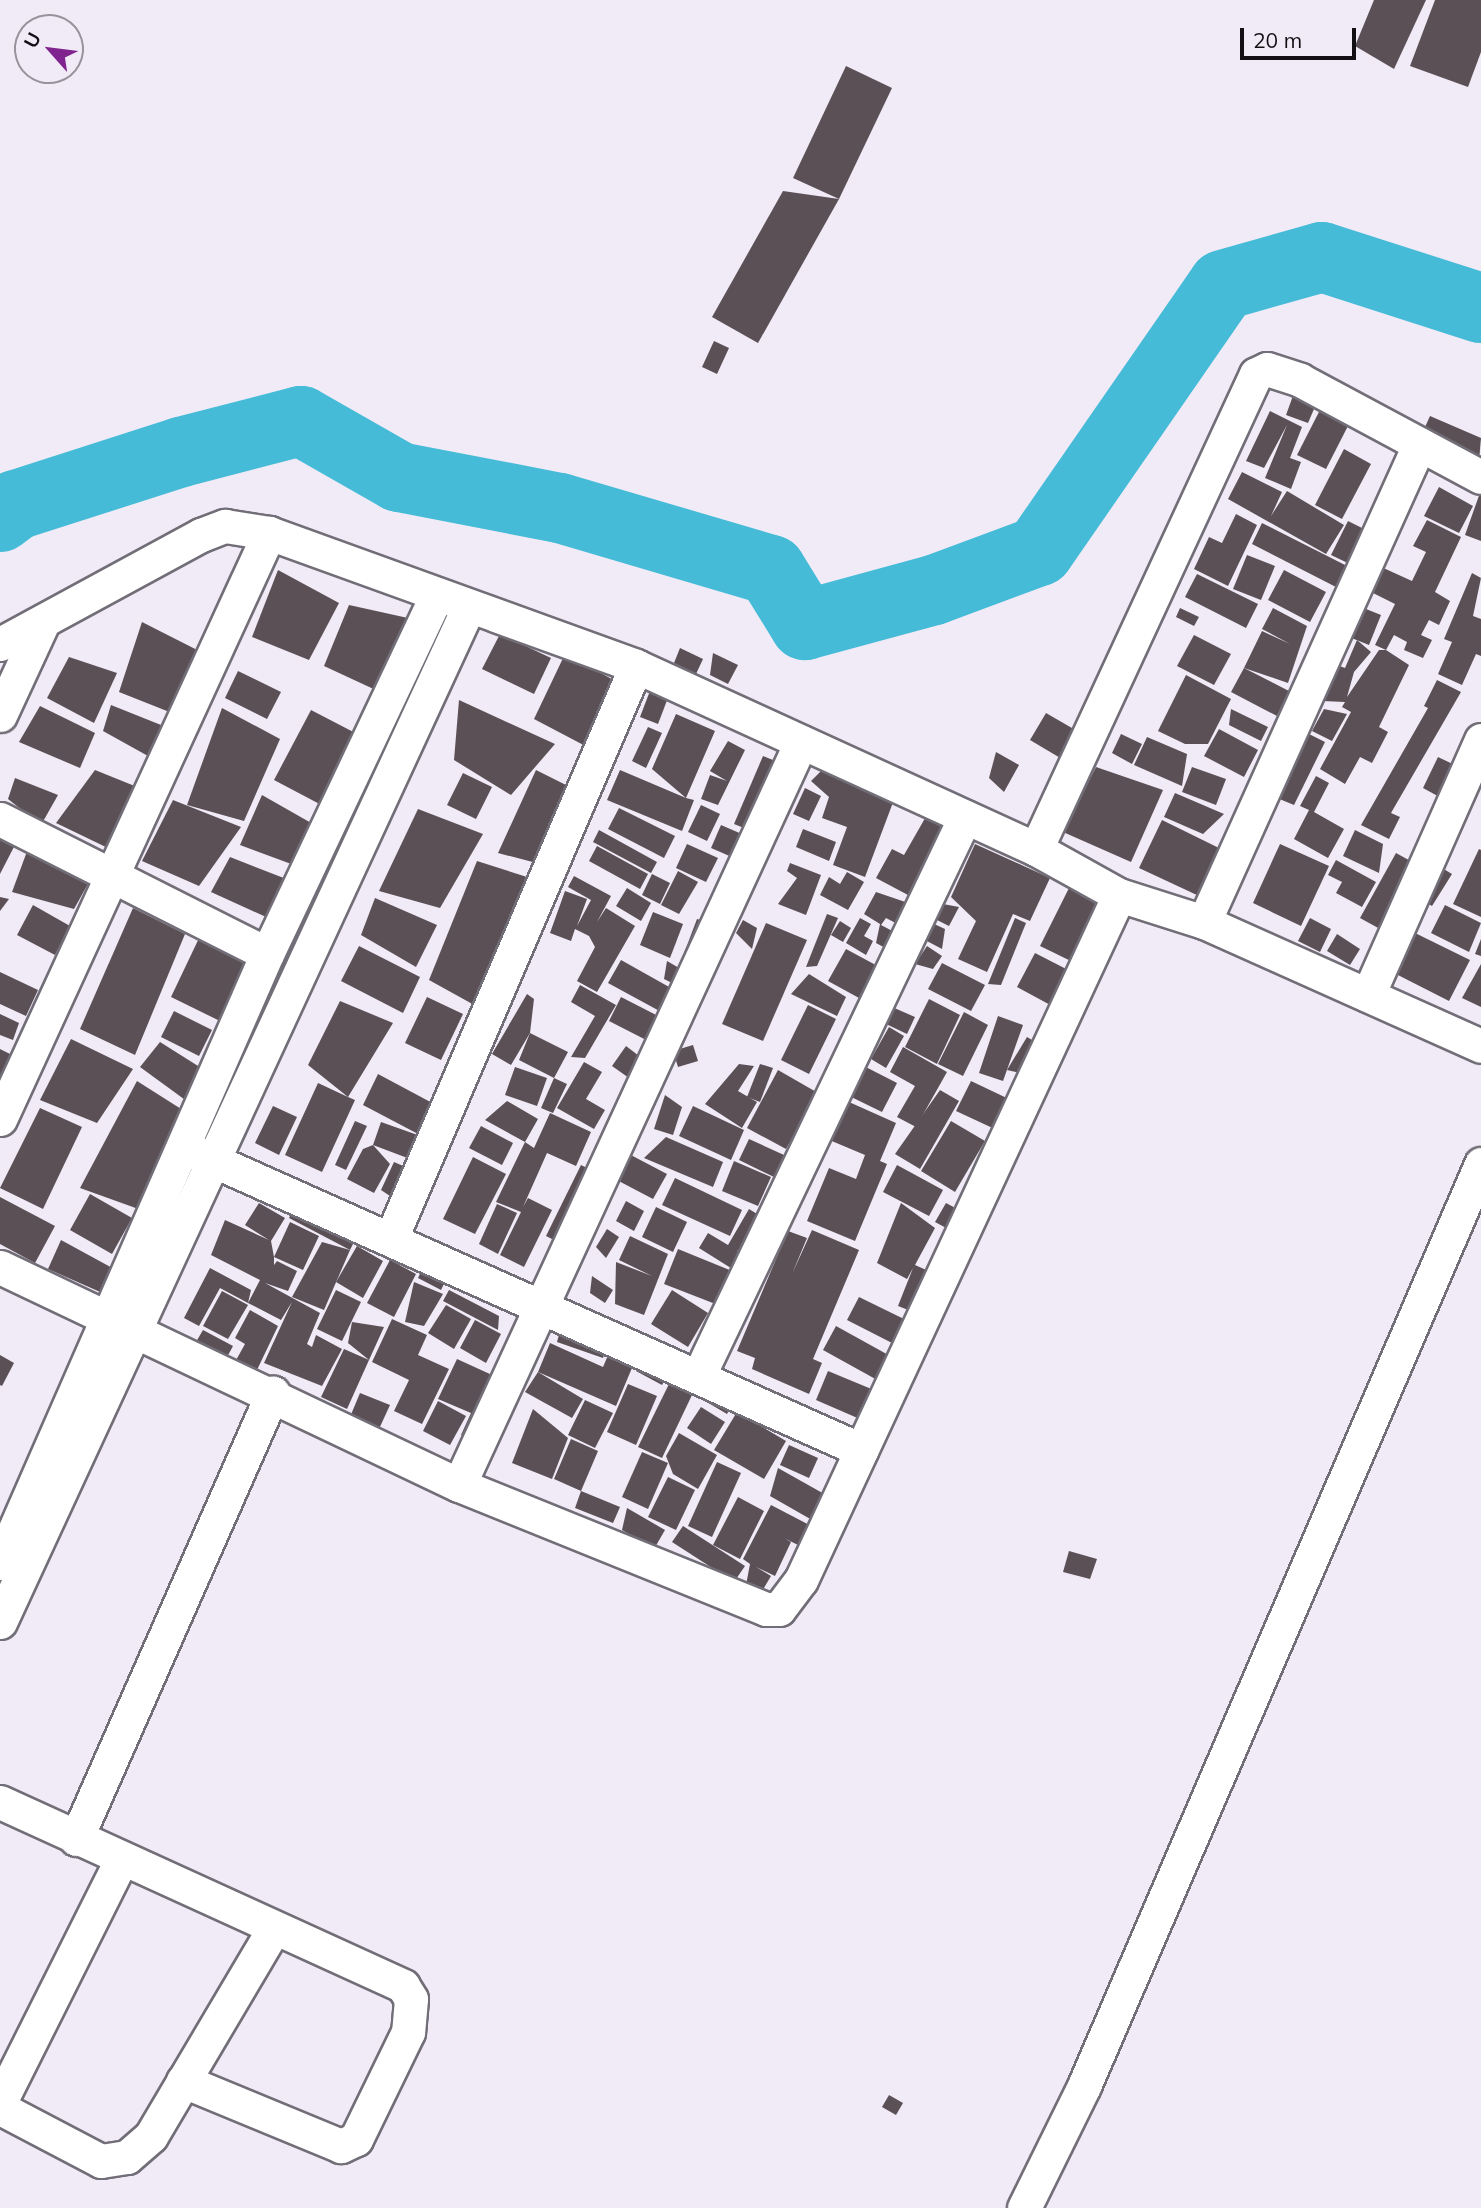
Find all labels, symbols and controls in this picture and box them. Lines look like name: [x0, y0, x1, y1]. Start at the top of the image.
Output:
north arrow: [14, 14, 84, 84]
scale bar: [1243, 14, 1358, 58]
text: 20 m: [1253, 27, 1302, 53]
text: U: [18, 28, 46, 52]

